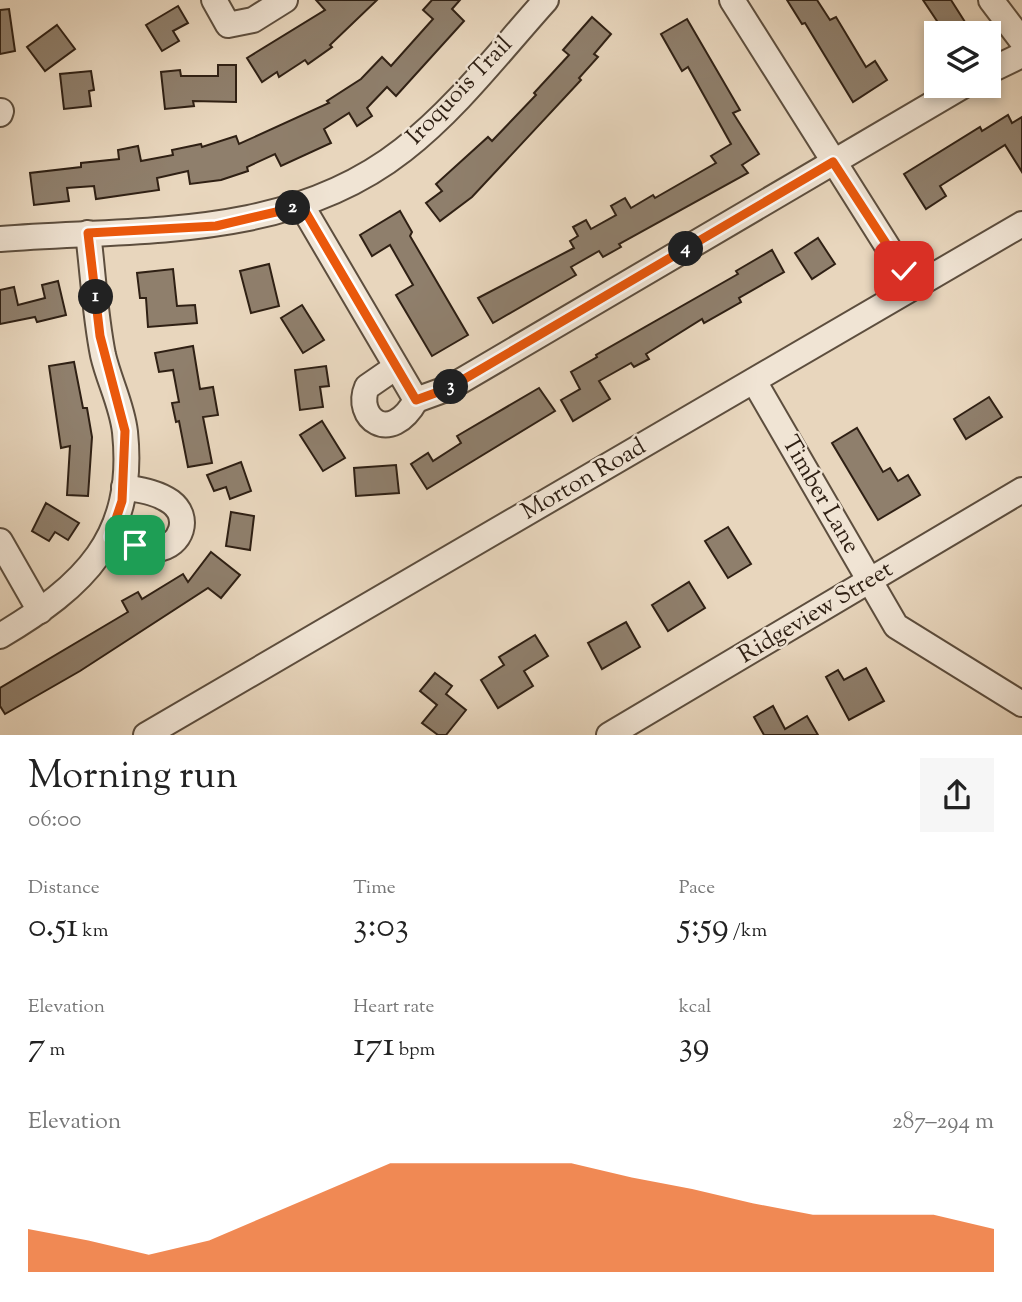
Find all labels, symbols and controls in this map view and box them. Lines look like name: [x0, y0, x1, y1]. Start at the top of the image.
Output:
map controls: [924, 21, 1001, 98]
button: layers: [924, 21, 1001, 98]
street label: Iroquois Trail: [399, 29, 521, 153]
pin: 2: [276, 190, 310, 226]
text: 2: [288, 194, 297, 221]
pin: 4: [668, 232, 704, 266]
text: 4: [681, 235, 690, 262]
pin: [874, 241, 934, 301]
icon: check: [885, 252, 923, 290]
pin: 1: [78, 280, 114, 314]
text: 1: [92, 283, 99, 310]
pin: 3: [434, 370, 468, 404]
text: 3: [447, 373, 454, 400]
street label: Morton Road: [516, 430, 653, 529]
street label: Timber Lane: [772, 430, 868, 560]
pin: [105, 515, 165, 575]
icon: arrive: [116, 526, 154, 564]
street label: Ridgeview Street: [732, 553, 900, 673]
text: Morning run: [28, 751, 238, 805]
button: share: [920, 758, 994, 832]
text: 06:00: [28, 804, 81, 837]
text: Distance: [28, 875, 100, 902]
text: Time: [353, 875, 396, 902]
text: Pace: [679, 875, 715, 902]
text: 0.51: [28, 902, 78, 953]
text: 3:03: [353, 902, 409, 953]
text: 5:59: [679, 902, 729, 953]
text: km: [78, 918, 108, 945]
text: /km: [729, 918, 767, 945]
text: Elevation: [28, 994, 105, 1021]
text: Heart rate: [353, 994, 434, 1021]
text: kcal: [679, 994, 711, 1021]
text: 7: [28, 1021, 46, 1072]
text: 171: [353, 1021, 395, 1072]
text: 39: [679, 1021, 710, 1072]
text: m: [46, 1037, 65, 1064]
text: bpm: [395, 1037, 435, 1064]
text: Elevation: [28, 1106, 121, 1139]
text: 287–294 m: [892, 1106, 994, 1139]

